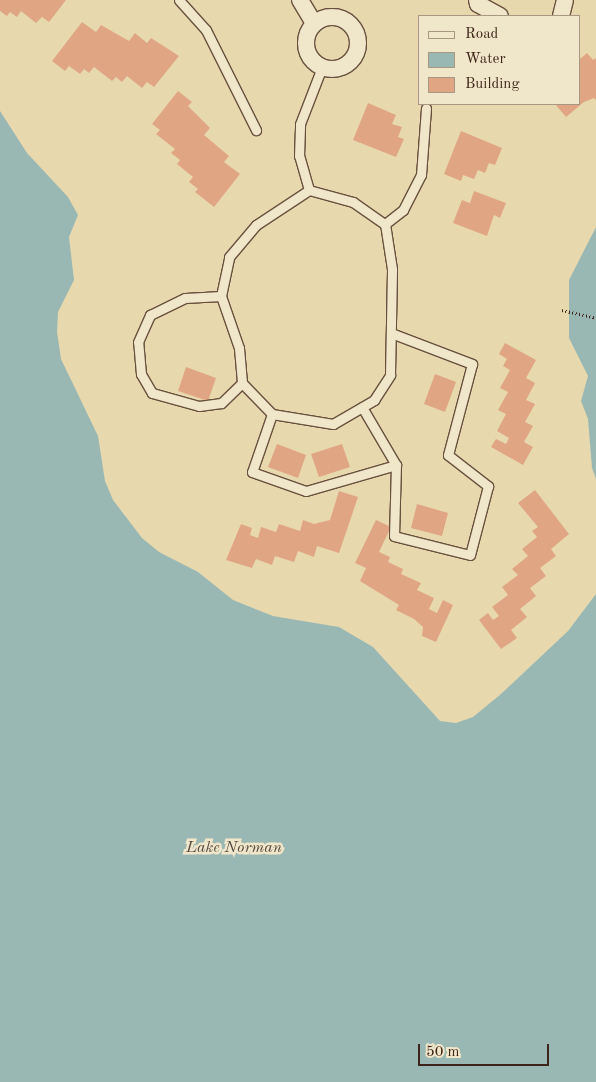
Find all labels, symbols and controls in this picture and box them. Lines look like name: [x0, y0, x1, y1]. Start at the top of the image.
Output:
legend: [418, 15, 581, 105]
text: Road: [465, 27, 498, 42]
text: Water: [465, 52, 506, 67]
text: Building: [465, 77, 520, 92]
water label: Lake Norman: [186, 838, 282, 858]
scale bar: [421, 1034, 552, 1066]
text: 50 m: [426, 1045, 460, 1060]

